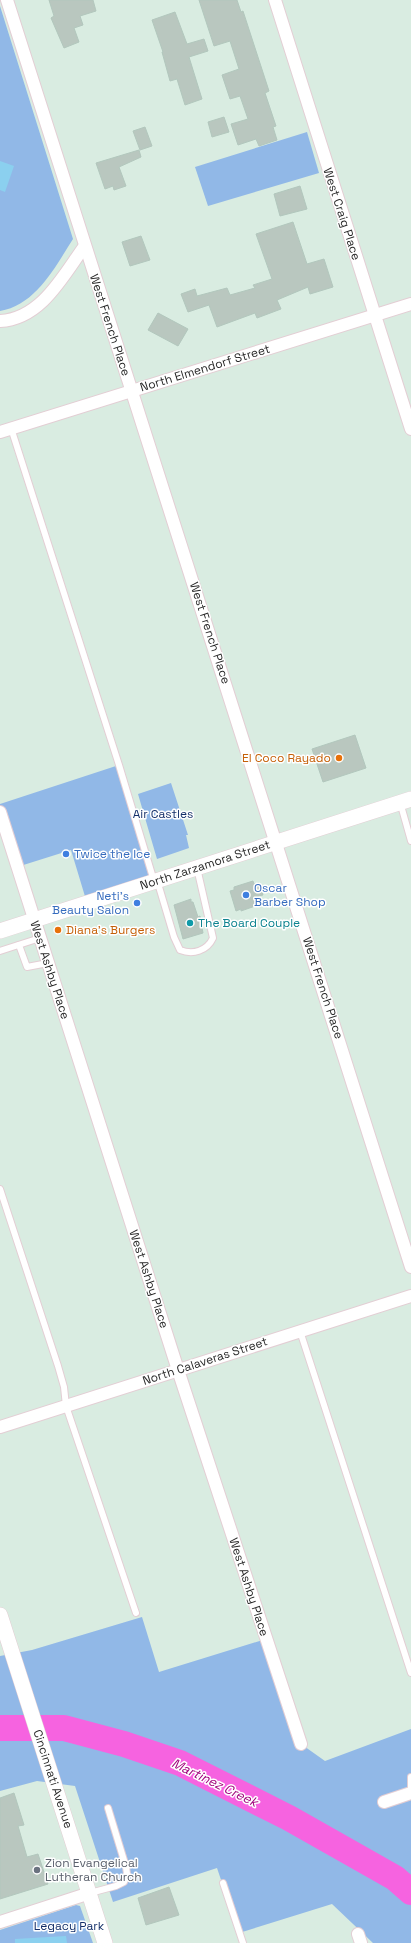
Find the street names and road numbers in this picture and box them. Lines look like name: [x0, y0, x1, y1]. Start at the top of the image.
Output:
street label: West Craig Place: [320, 166, 364, 262]
street label: West French Place: [86, 272, 134, 378]
street label: North Elmendorf Street: [138, 341, 272, 395]
street label: West French Place: [186, 580, 234, 686]
street label: North Zarzamora Street: [138, 836, 272, 894]
street label: West Ashby Place: [27, 919, 73, 1021]
street label: West French Place: [299, 935, 347, 1041]
street label: West Ashby Place: [126, 1228, 172, 1330]
street label: North Calaveras Street: [140, 1333, 270, 1389]
street label: West Ashby Place: [226, 1536, 272, 1638]
street label: Cincinnati Avenue: [29, 1727, 77, 1831]

